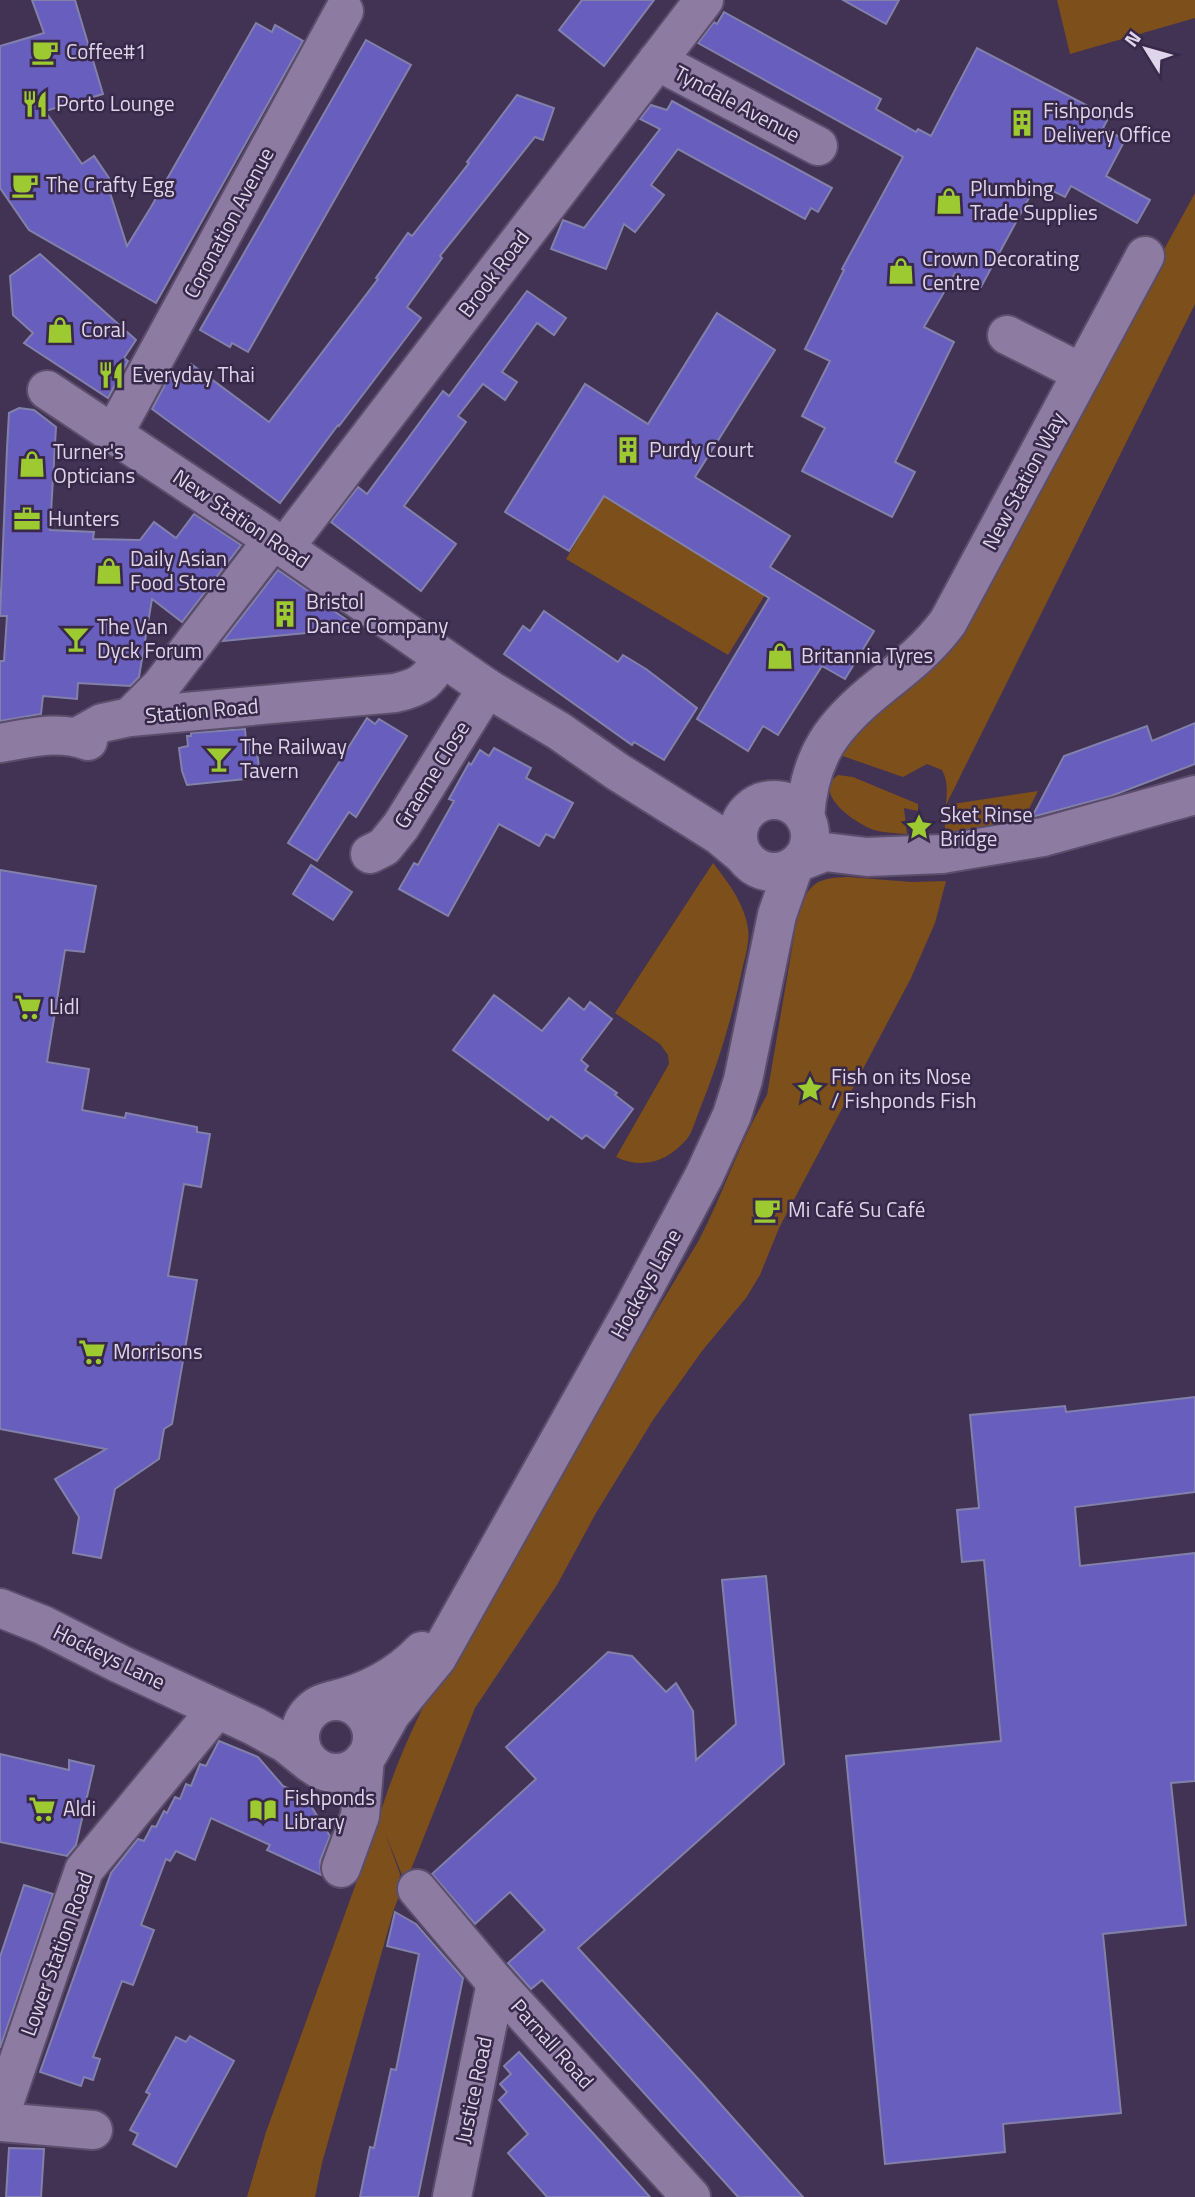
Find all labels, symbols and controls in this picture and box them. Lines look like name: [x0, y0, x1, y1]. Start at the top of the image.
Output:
north arrow: [1111, 14, 1181, 84]
text: N: [1116, 24, 1148, 52]
place label: Coffee#1: [66, 35, 147, 67]
cafe icon: Coffee#1: [30, 37, 60, 67]
street label: Tyndale Avenue: [669, 56, 806, 150]
place label: Porto Lounge: [56, 87, 175, 119]
restaurant icon: Porto Lounge: [20, 89, 50, 119]
place label: Fishponds Delivery Office: [1043, 94, 1171, 150]
building icon: Fishponds Delivery Office: [1007, 108, 1037, 138]
street label: Coronation Avenue: [175, 141, 281, 304]
place label: The Crafty Egg: [46, 168, 175, 200]
cafe icon: The Crafty Egg: [10, 170, 40, 200]
place label: Plumbing Trade Supplies: [970, 172, 1098, 228]
shop icon: Plumbing Trade Supplies: [934, 186, 964, 216]
street label: Brook Road: [450, 223, 537, 324]
place label: Crown Decorating Centre: [922, 242, 1080, 298]
shop icon: Crown Decorating Centre: [886, 256, 916, 286]
place label: Coral: [81, 313, 126, 345]
shop icon: Coral: [45, 315, 75, 345]
place label: Everyday Thai: [132, 358, 255, 390]
restaurant icon: Everyday Thai: [96, 360, 126, 390]
street label: New Station Way: [973, 406, 1073, 555]
place label: Purdy Court: [649, 433, 754, 465]
place label: Turner's Opticians: [53, 435, 135, 491]
building icon: Purdy Court: [613, 435, 643, 465]
shop icon: Turner's Opticians: [17, 449, 47, 479]
street label: New Station Road: [167, 461, 316, 576]
place label: Hunters: [48, 502, 120, 534]
office icon: Hunters: [12, 504, 42, 534]
place label: Daily Asian Food Store: [130, 542, 227, 598]
shop icon: Daily Asian Food Store: [94, 556, 124, 586]
place label: Bristol Dance Company: [306, 585, 448, 641]
building icon: Bristol Dance Company: [270, 599, 300, 629]
place label: The Van Dyck Forum: [97, 610, 202, 666]
bar icon: The Van Dyck Forum: [61, 624, 91, 654]
place label: Britannia Tyres: [801, 639, 933, 671]
shop icon: Britannia Tyres: [765, 641, 795, 671]
street label: Station Road: [144, 689, 260, 731]
street label: Graeme Close: [385, 714, 477, 835]
place label: The Railway Tavern: [240, 730, 347, 786]
bar icon: The Railway Tavern: [204, 744, 234, 774]
place label: Sket Rinse Bridge: [940, 798, 1033, 854]
place icon: Sket Rinse Bridge: [904, 812, 934, 842]
place label: Lidl: [49, 990, 80, 1022]
supermarket icon: Lidl: [13, 992, 43, 1022]
place label: Fish on its Nose / Fishponds Fish: [831, 1060, 977, 1116]
place icon: Fish on its Nose / Fishponds Fish: [795, 1074, 825, 1104]
place label: Mi Café Su Café: [788, 1193, 925, 1225]
cafe icon: Mi Café Su Café: [752, 1195, 782, 1225]
street label: Hockeys Lane: [602, 1223, 689, 1344]
place label: Morrisons: [113, 1335, 203, 1367]
supermarket icon: Morrisons: [77, 1337, 107, 1367]
street label: Hockeys Lane: [48, 1615, 171, 1697]
place label: Fishponds Library: [284, 1781, 375, 1837]
place label: Aldi: [63, 1792, 96, 1824]
supermarket icon: Aldi: [27, 1794, 57, 1824]
library icon: Fishponds Library: [248, 1795, 278, 1825]
street label: Lower Station Road: [11, 1867, 101, 2040]
street label: Parnall Road: [503, 1991, 602, 2096]
street label: Justice Road: [446, 2033, 500, 2146]

